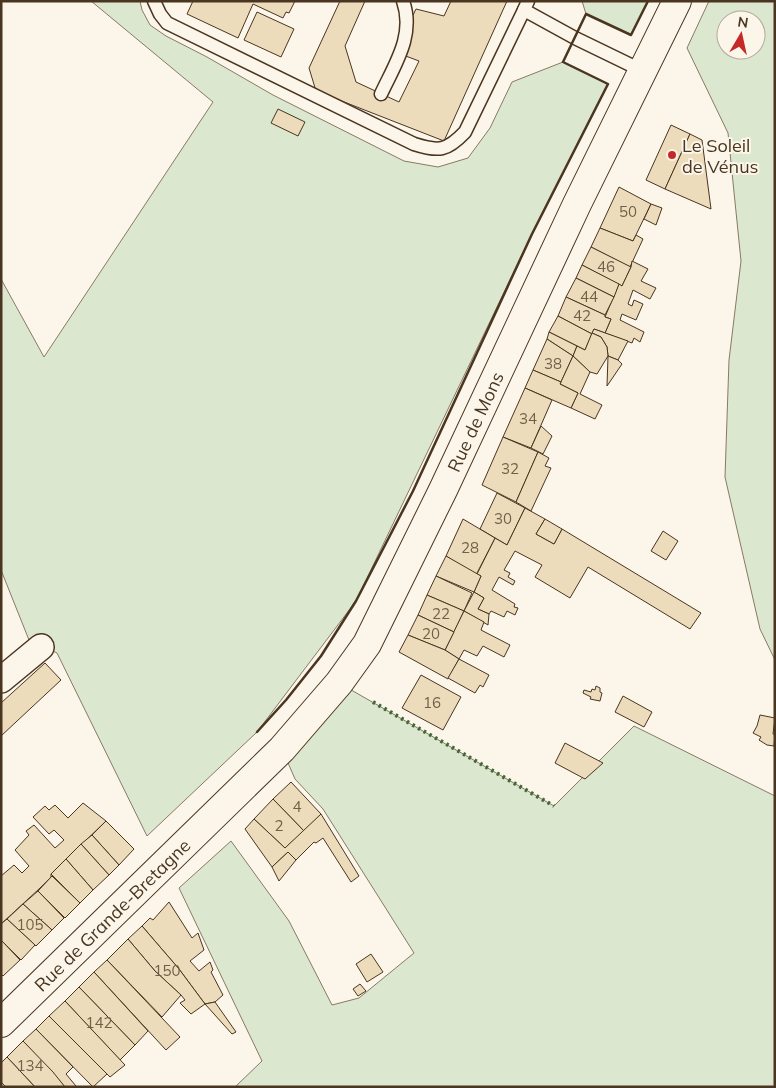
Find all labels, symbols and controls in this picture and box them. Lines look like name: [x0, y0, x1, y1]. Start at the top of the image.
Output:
north arrow: [716, 10, 766, 60]
text: N: [736, 12, 750, 32]
place label: Le Soleil de Vénus: [682, 134, 759, 178]
marker: Le Soleil de Vénus: [666, 149, 678, 161]
house number: 50: [619, 202, 637, 221]
house number: 46: [597, 257, 615, 276]
house number: 44: [580, 287, 598, 306]
house number: 42: [573, 306, 591, 325]
house number: 38: [544, 354, 562, 373]
street label: Rue de Mons: [442, 368, 508, 475]
house number: 34: [519, 409, 537, 428]
house number: 32: [501, 459, 519, 478]
house number: 30: [494, 509, 512, 528]
house number: 28: [461, 538, 479, 557]
house number: 22: [432, 604, 450, 623]
house number: 20: [422, 624, 440, 643]
house number: 16: [423, 693, 441, 712]
house number: 4: [292, 797, 302, 816]
house number: 2: [274, 816, 284, 835]
street label: Rue de Grande-Bretagne: [29, 834, 195, 996]
house number: 105: [16, 915, 44, 934]
house number: 150: [153, 961, 181, 980]
house number: 142: [85, 1013, 113, 1032]
house number: 134: [16, 1056, 44, 1075]

